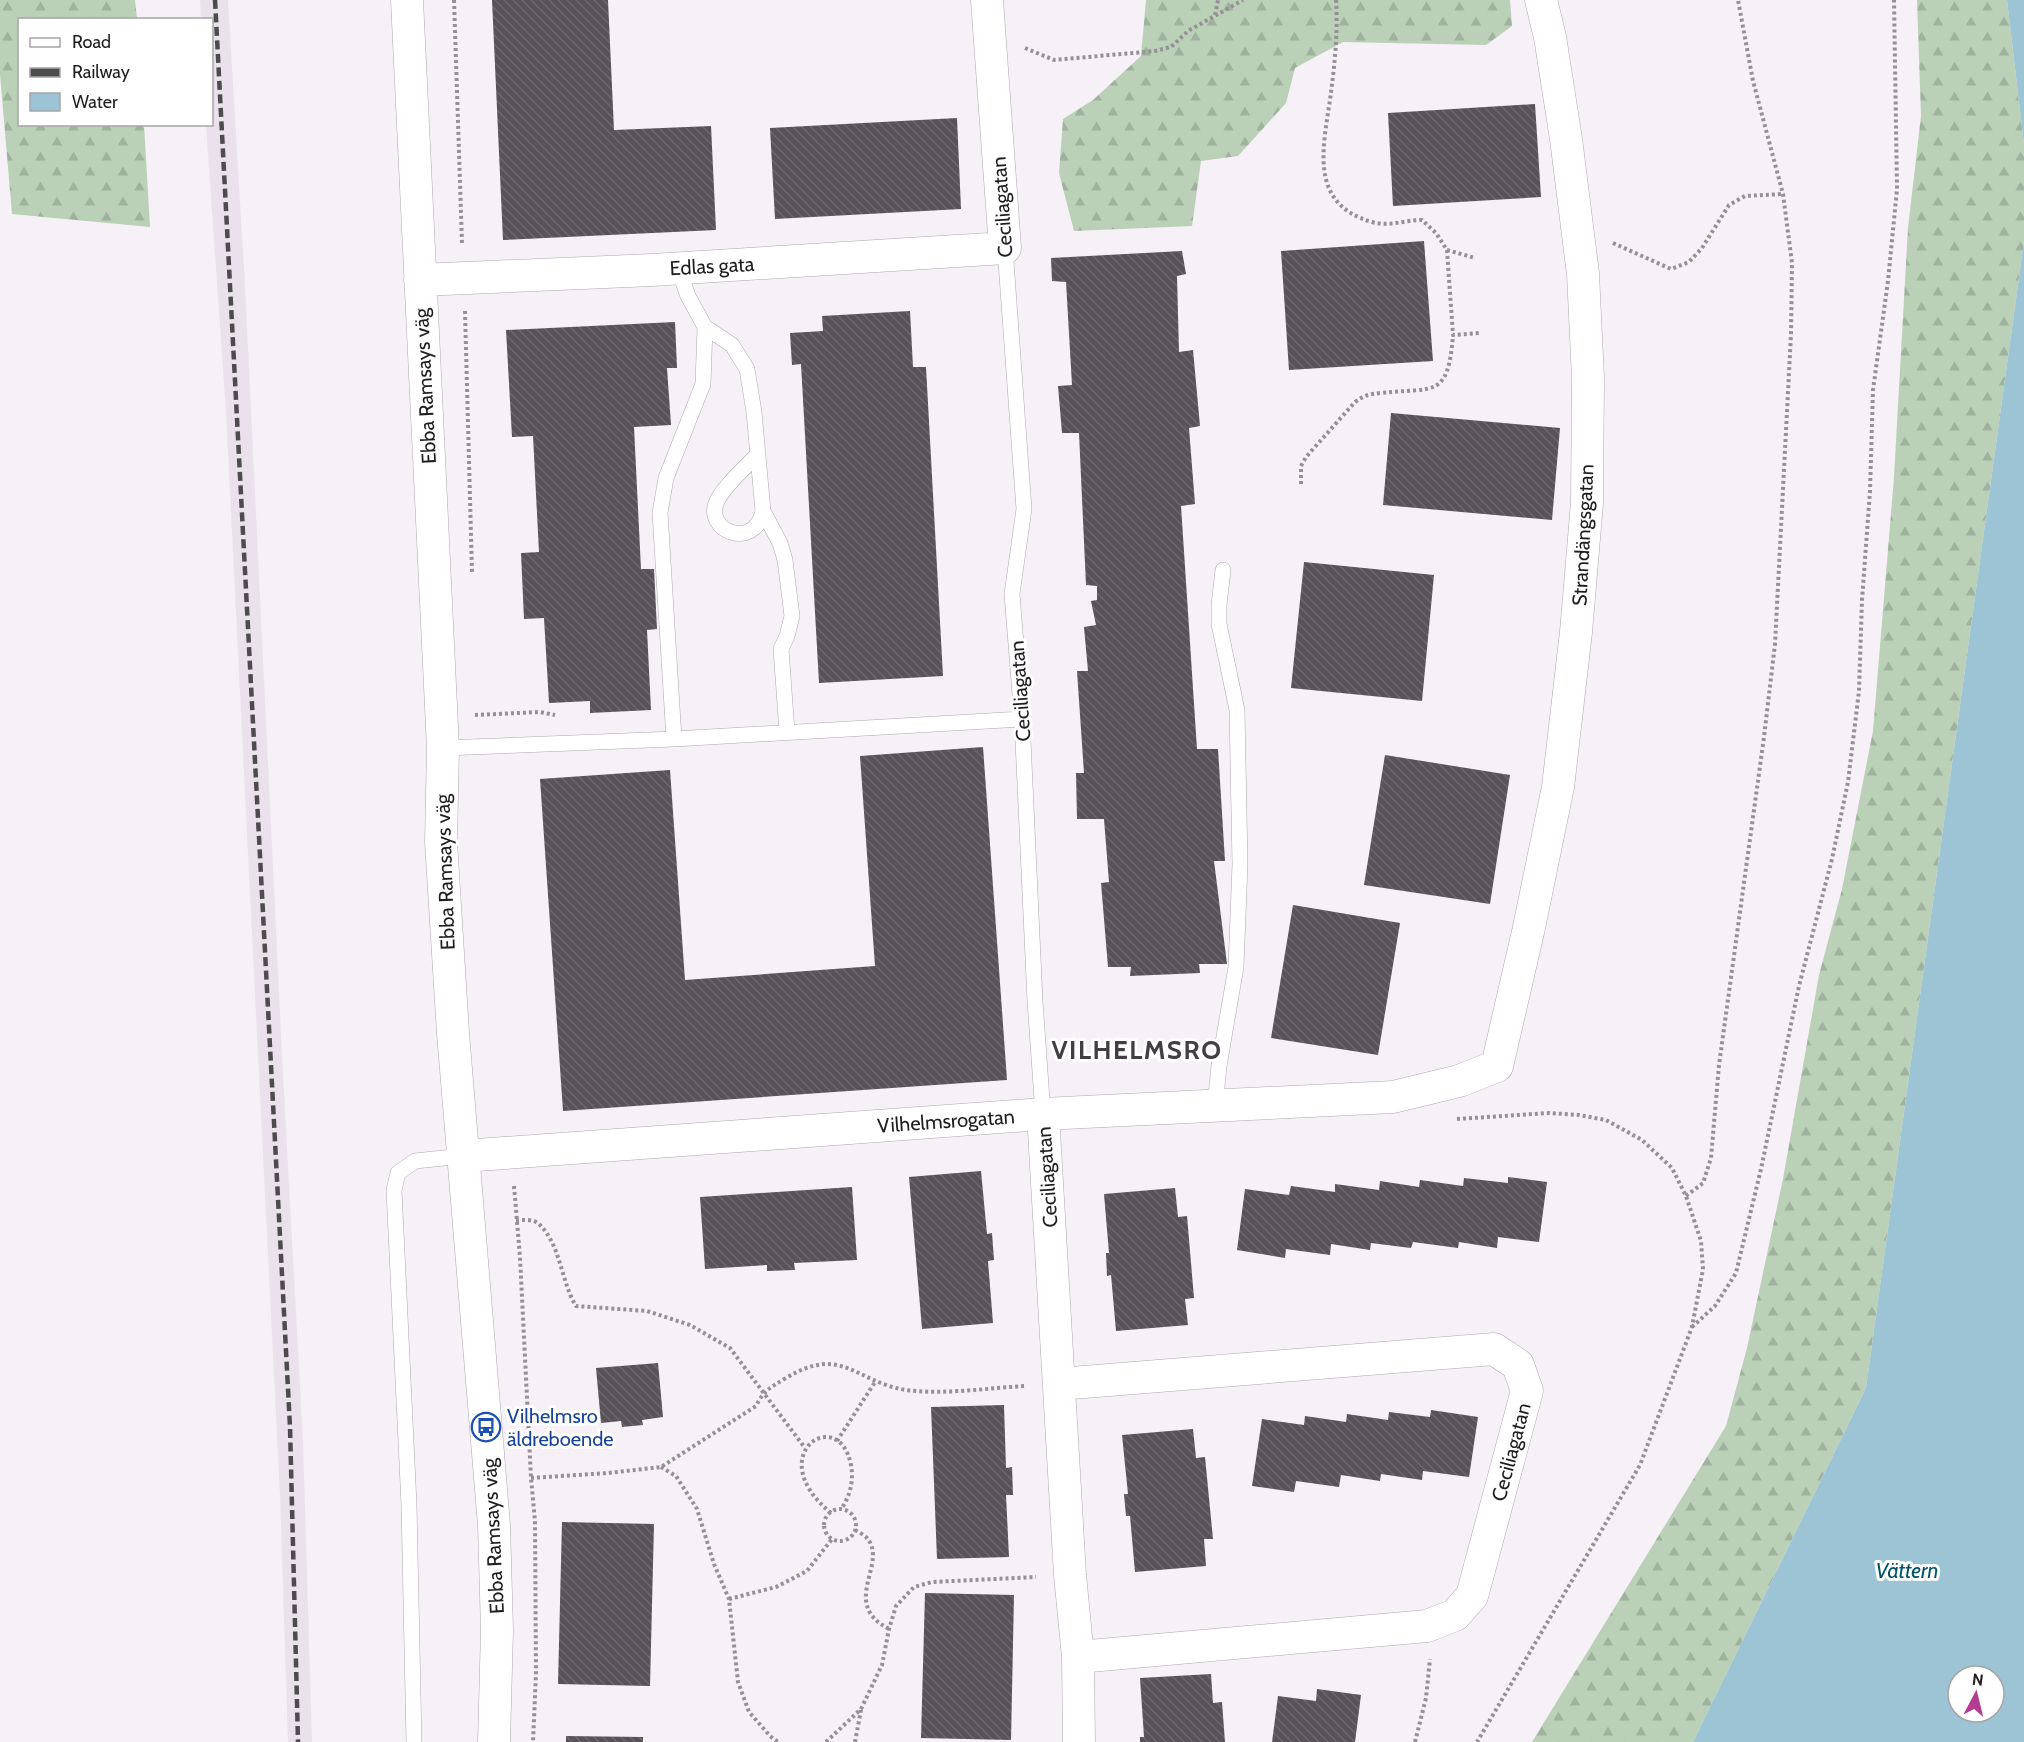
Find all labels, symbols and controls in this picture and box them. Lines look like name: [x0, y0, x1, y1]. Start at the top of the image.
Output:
legend: [18, 18, 213, 126]
text: Road: [72, 31, 111, 53]
text: Railway: [72, 61, 130, 83]
text: Water: [72, 91, 118, 113]
street label: Ceciliagatan: [987, 156, 1017, 258]
street label: Edlas gata: [669, 252, 755, 280]
street label: Ebba Ramsays väg: [409, 306, 441, 465]
street label: Strandängsgatan: [1567, 463, 1599, 607]
street label: Ceciliagatan: [1005, 640, 1035, 742]
street label: Ebba Ramsays väg: [430, 793, 460, 950]
district label: VILHELMSRO: [1052, 1034, 1222, 1066]
street label: Vilhelmsrogatan: [877, 1104, 1015, 1138]
street label: Ceciliagatan: [1032, 1126, 1062, 1228]
street label: Ceciliagatan: [1486, 1400, 1536, 1504]
place label: Vilhelmsro äldreboende: [507, 1404, 613, 1451]
bus stop icon: Vilhelmsro äldreboende: [470, 1411, 502, 1443]
street label: Ebba Ramsays väg: [477, 1456, 509, 1615]
water label: Vättern: [1876, 1558, 1938, 1583]
north arrow: [1946, 1664, 2006, 1724]
text: N: [1971, 1669, 1985, 1690]

